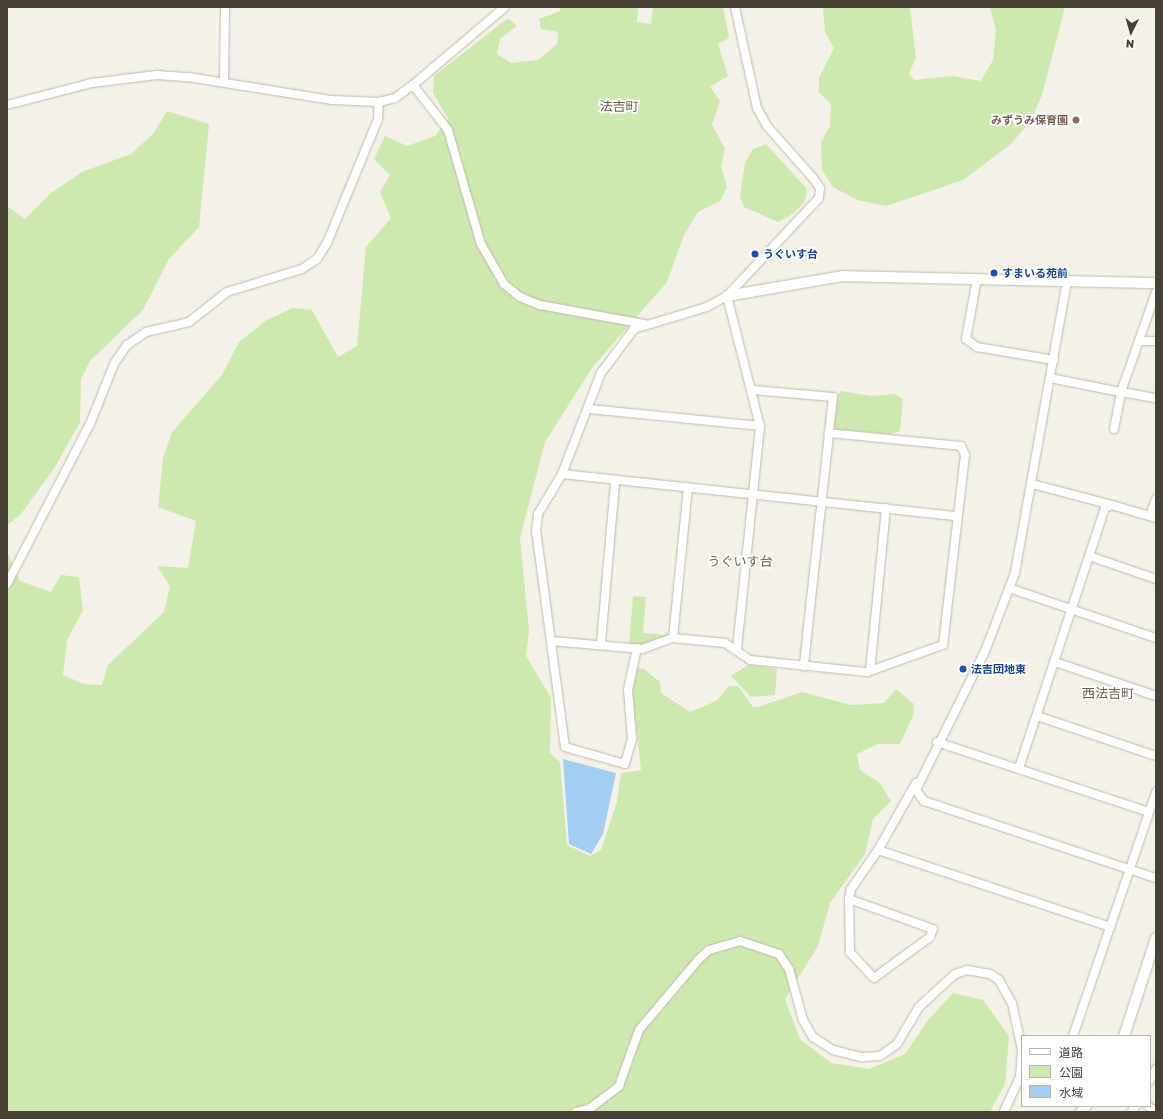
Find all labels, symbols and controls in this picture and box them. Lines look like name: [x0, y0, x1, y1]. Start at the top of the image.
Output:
north arrow: [1111, 12, 1151, 52]
text: N: [1125, 38, 1135, 51]
district label: 法吉町: [600, 98, 638, 114]
place label: みずうみ保育園: [991, 113, 1068, 127]
marker: みずうみ保育園: [1071, 115, 1081, 125]
place label: うぐいす台: [763, 247, 818, 261]
marker: うぐいす台: [750, 249, 760, 259]
place label: すまいる苑前: [1002, 266, 1068, 280]
marker: すまいる苑前: [989, 268, 999, 278]
district label: うぐいす台: [708, 553, 772, 569]
place label: 法吉団地東: [971, 662, 1026, 676]
marker: 法吉団地東: [958, 664, 968, 674]
district label: 西法吉町: [1082, 685, 1134, 701]
legend: [1021, 1035, 1151, 1107]
text: 道路: [1059, 1045, 1083, 1060]
text: 公園: [1059, 1065, 1083, 1080]
text: 水域: [1059, 1085, 1083, 1100]

